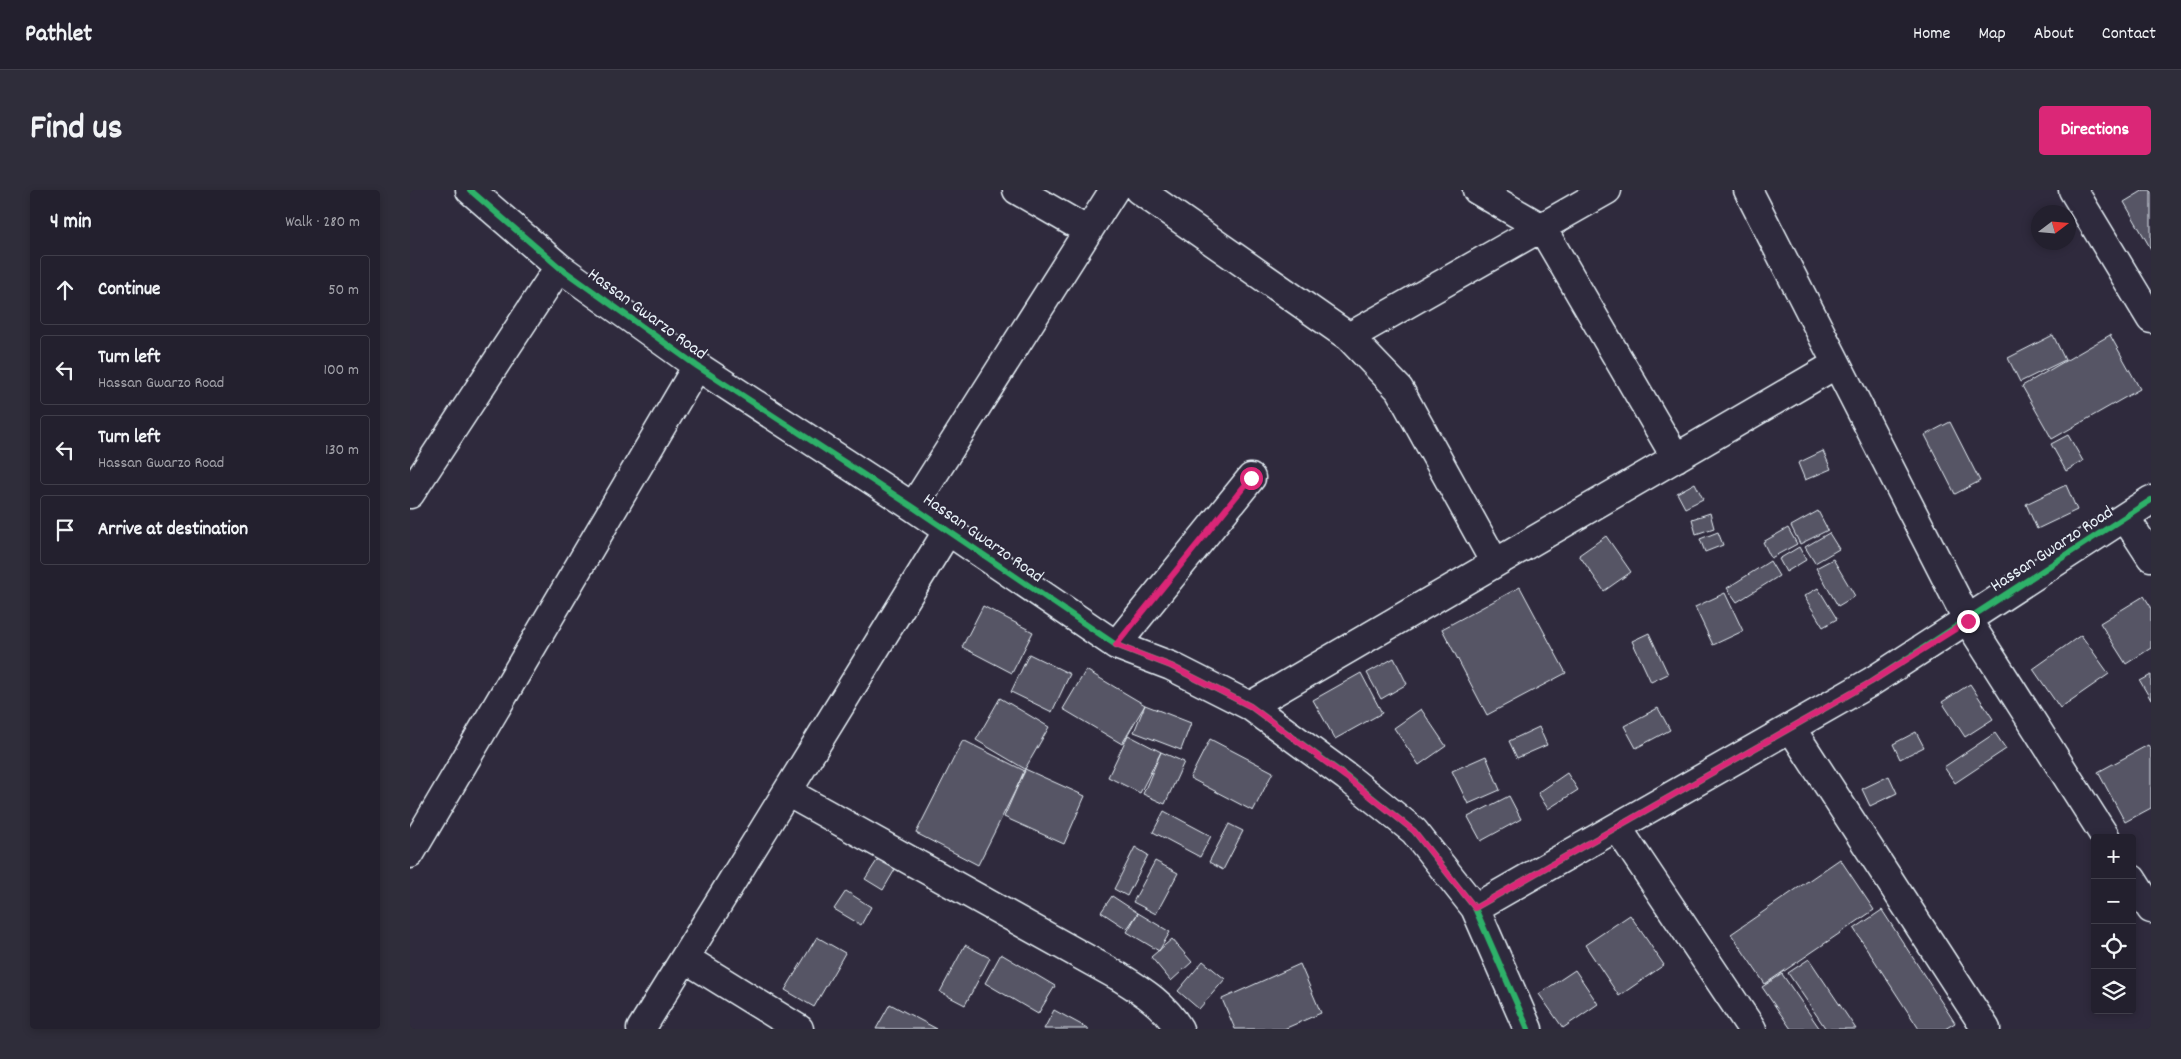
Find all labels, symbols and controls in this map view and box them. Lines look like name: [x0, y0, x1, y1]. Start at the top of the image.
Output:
text: Pathlet: [25, 18, 92, 52]
text: Home: [1913, 22, 1950, 47]
text: Map: [1978, 22, 2006, 47]
text: About: [2034, 22, 2074, 47]
text: Contact: [2102, 22, 2156, 47]
text: Find us: [30, 105, 122, 155]
button: Directions: [2039, 106, 2151, 155]
north arrow: [2031, 205, 2076, 250]
text: 4 min: [50, 208, 92, 238]
text: Walk · 280 m: [285, 211, 360, 234]
street label: Hassan Gwarzo Road: [582, 263, 711, 367]
icon: ahead: [51, 276, 79, 304]
text: Continue: [98, 277, 160, 304]
text: 50 m: [328, 279, 359, 302]
text: Turn left: [98, 345, 161, 372]
icon: left: [51, 356, 79, 384]
text: 100 m: [323, 359, 359, 382]
text: Hassan Gwarzo Road: [98, 372, 224, 395]
text: Turn left: [98, 425, 161, 452]
icon: left: [51, 436, 79, 464]
text: 130 m: [325, 439, 359, 462]
text: Hassan Gwarzo Road: [98, 452, 224, 475]
route start: [1240, 467, 1263, 490]
street label: Hassan Gwarzo Road: [917, 488, 1048, 590]
street label: Hassan Gwarzo Road: [1986, 501, 2119, 599]
icon: arrive: [51, 516, 79, 544]
text: Arrive at destination: [98, 517, 248, 544]
route end: [1957, 610, 1980, 633]
map controls: [2091, 834, 2136, 1014]
button: +: [2091, 834, 2136, 879]
button: −: [2091, 879, 2136, 924]
button: locate: [2091, 924, 2136, 969]
button: layers: [2091, 969, 2136, 1014]

